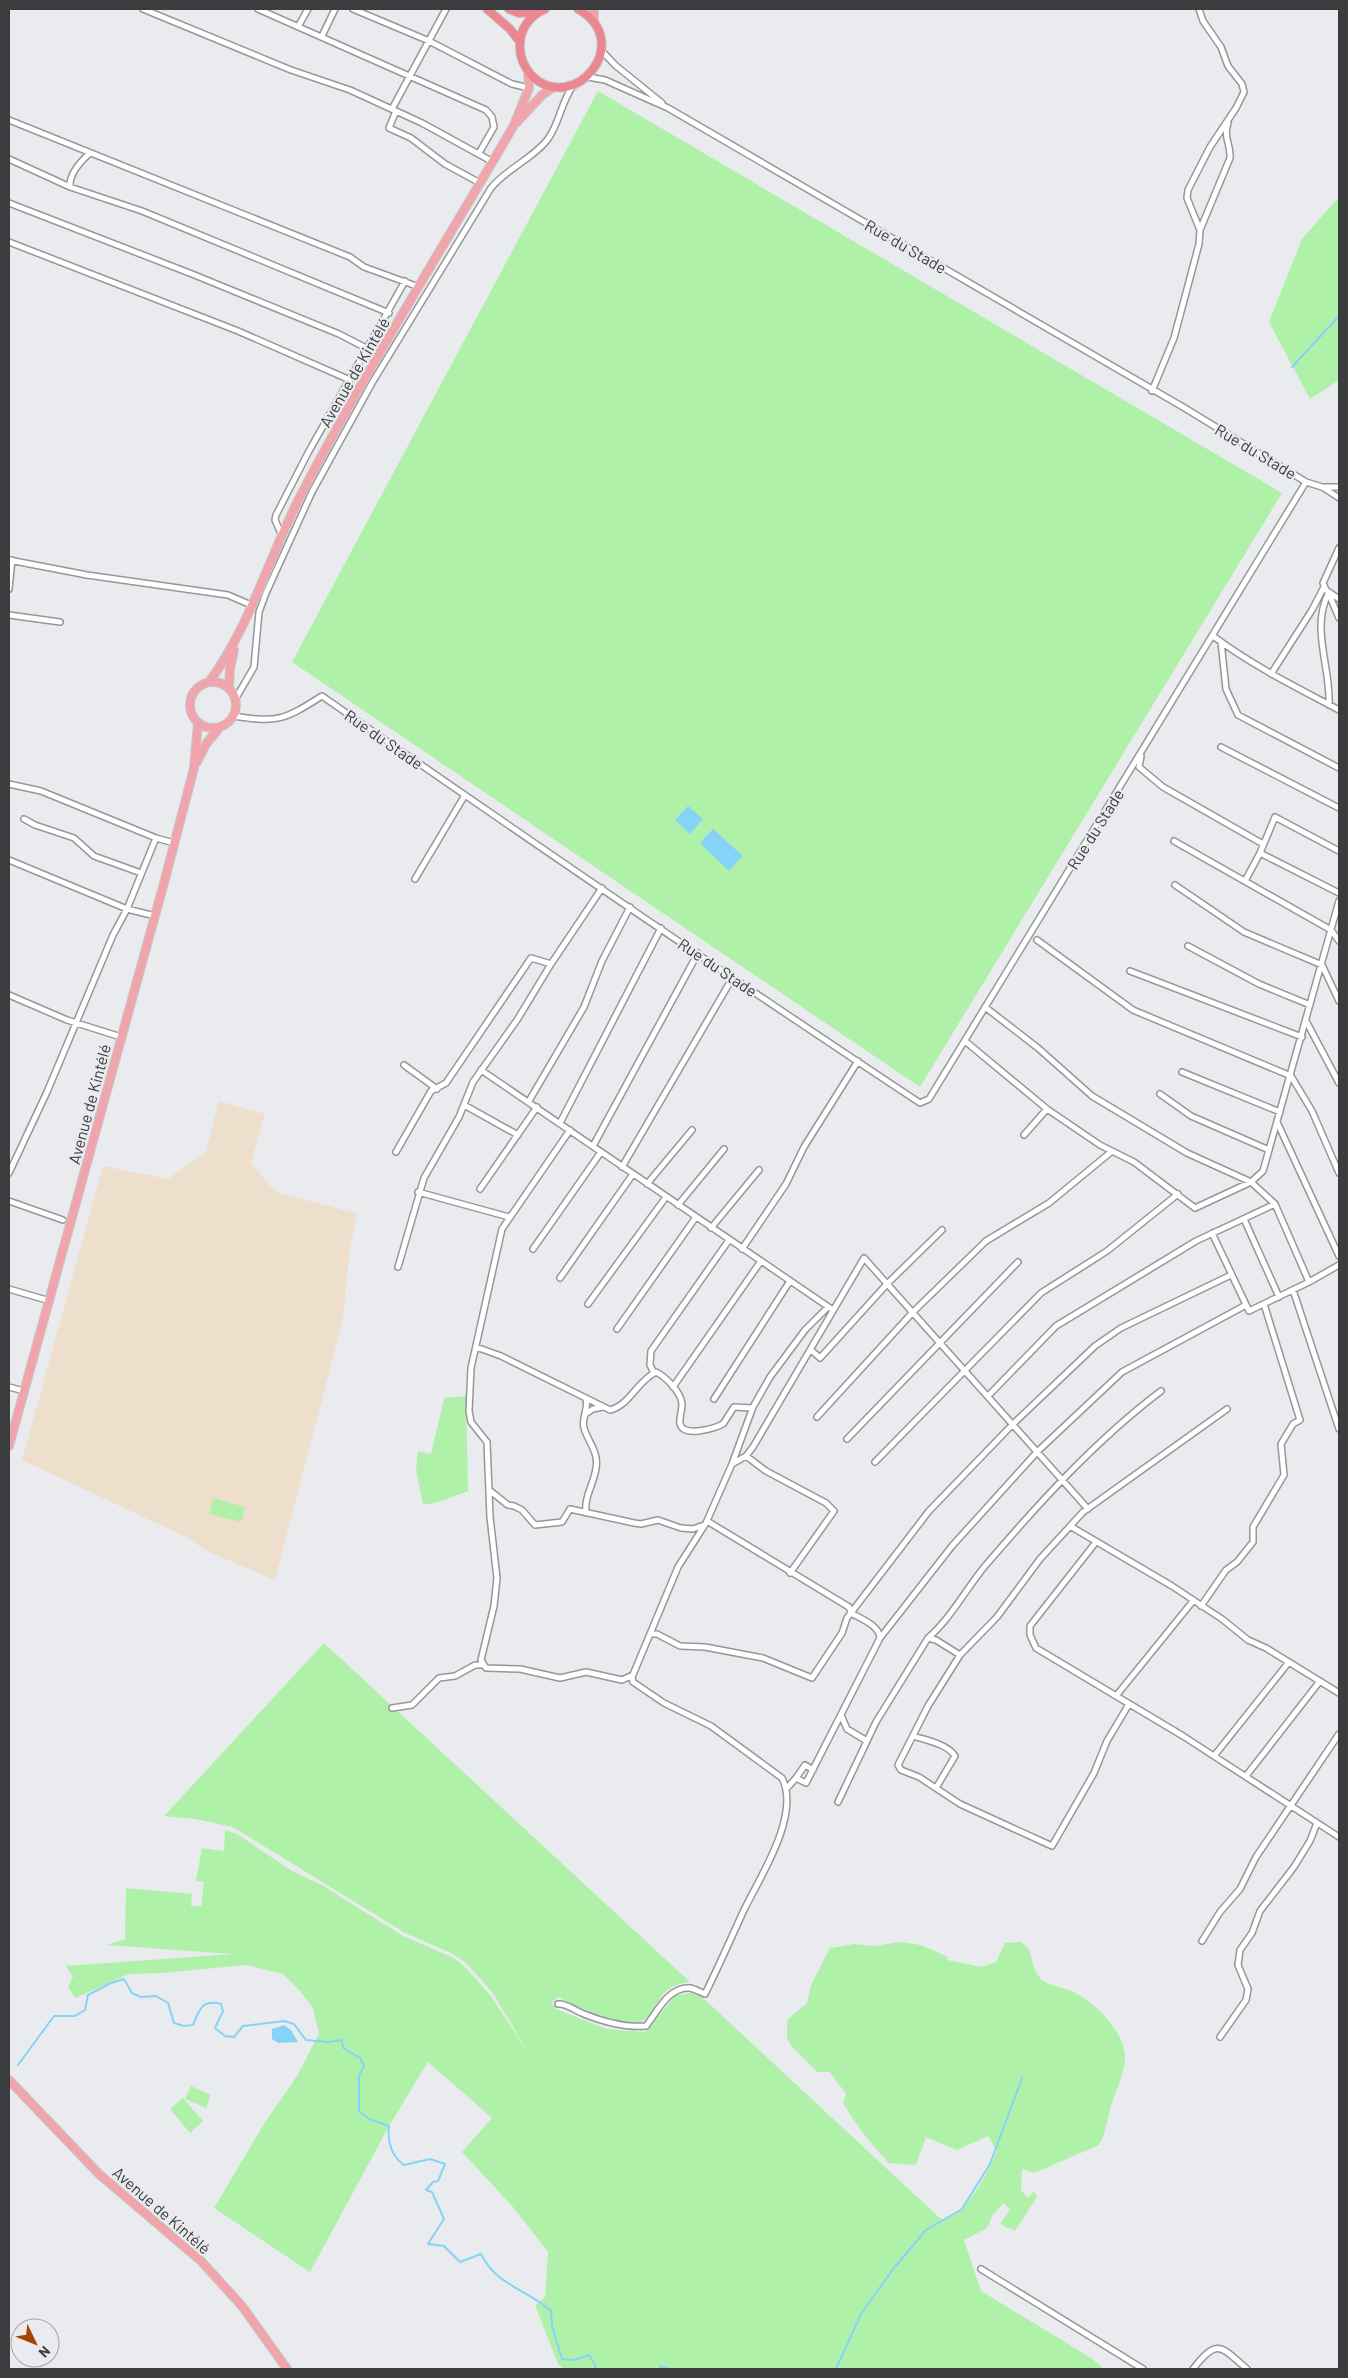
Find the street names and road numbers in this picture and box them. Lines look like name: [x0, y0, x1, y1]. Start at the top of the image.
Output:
street label: Rue du Stade: [862, 215, 950, 277]
street label: Avenue de Kintélé: [315, 314, 393, 430]
street label: Rue du Stade: [1212, 419, 1300, 483]
street label: Rue du Stade: [341, 705, 427, 773]
street label: Rue du Stade: [1063, 785, 1127, 873]
street label: Rue du Stade: [675, 934, 761, 1000]
street label: Avenue de Kintélé: [64, 1042, 114, 1166]
street label: Avenue de Kintélé: [109, 2162, 215, 2258]

